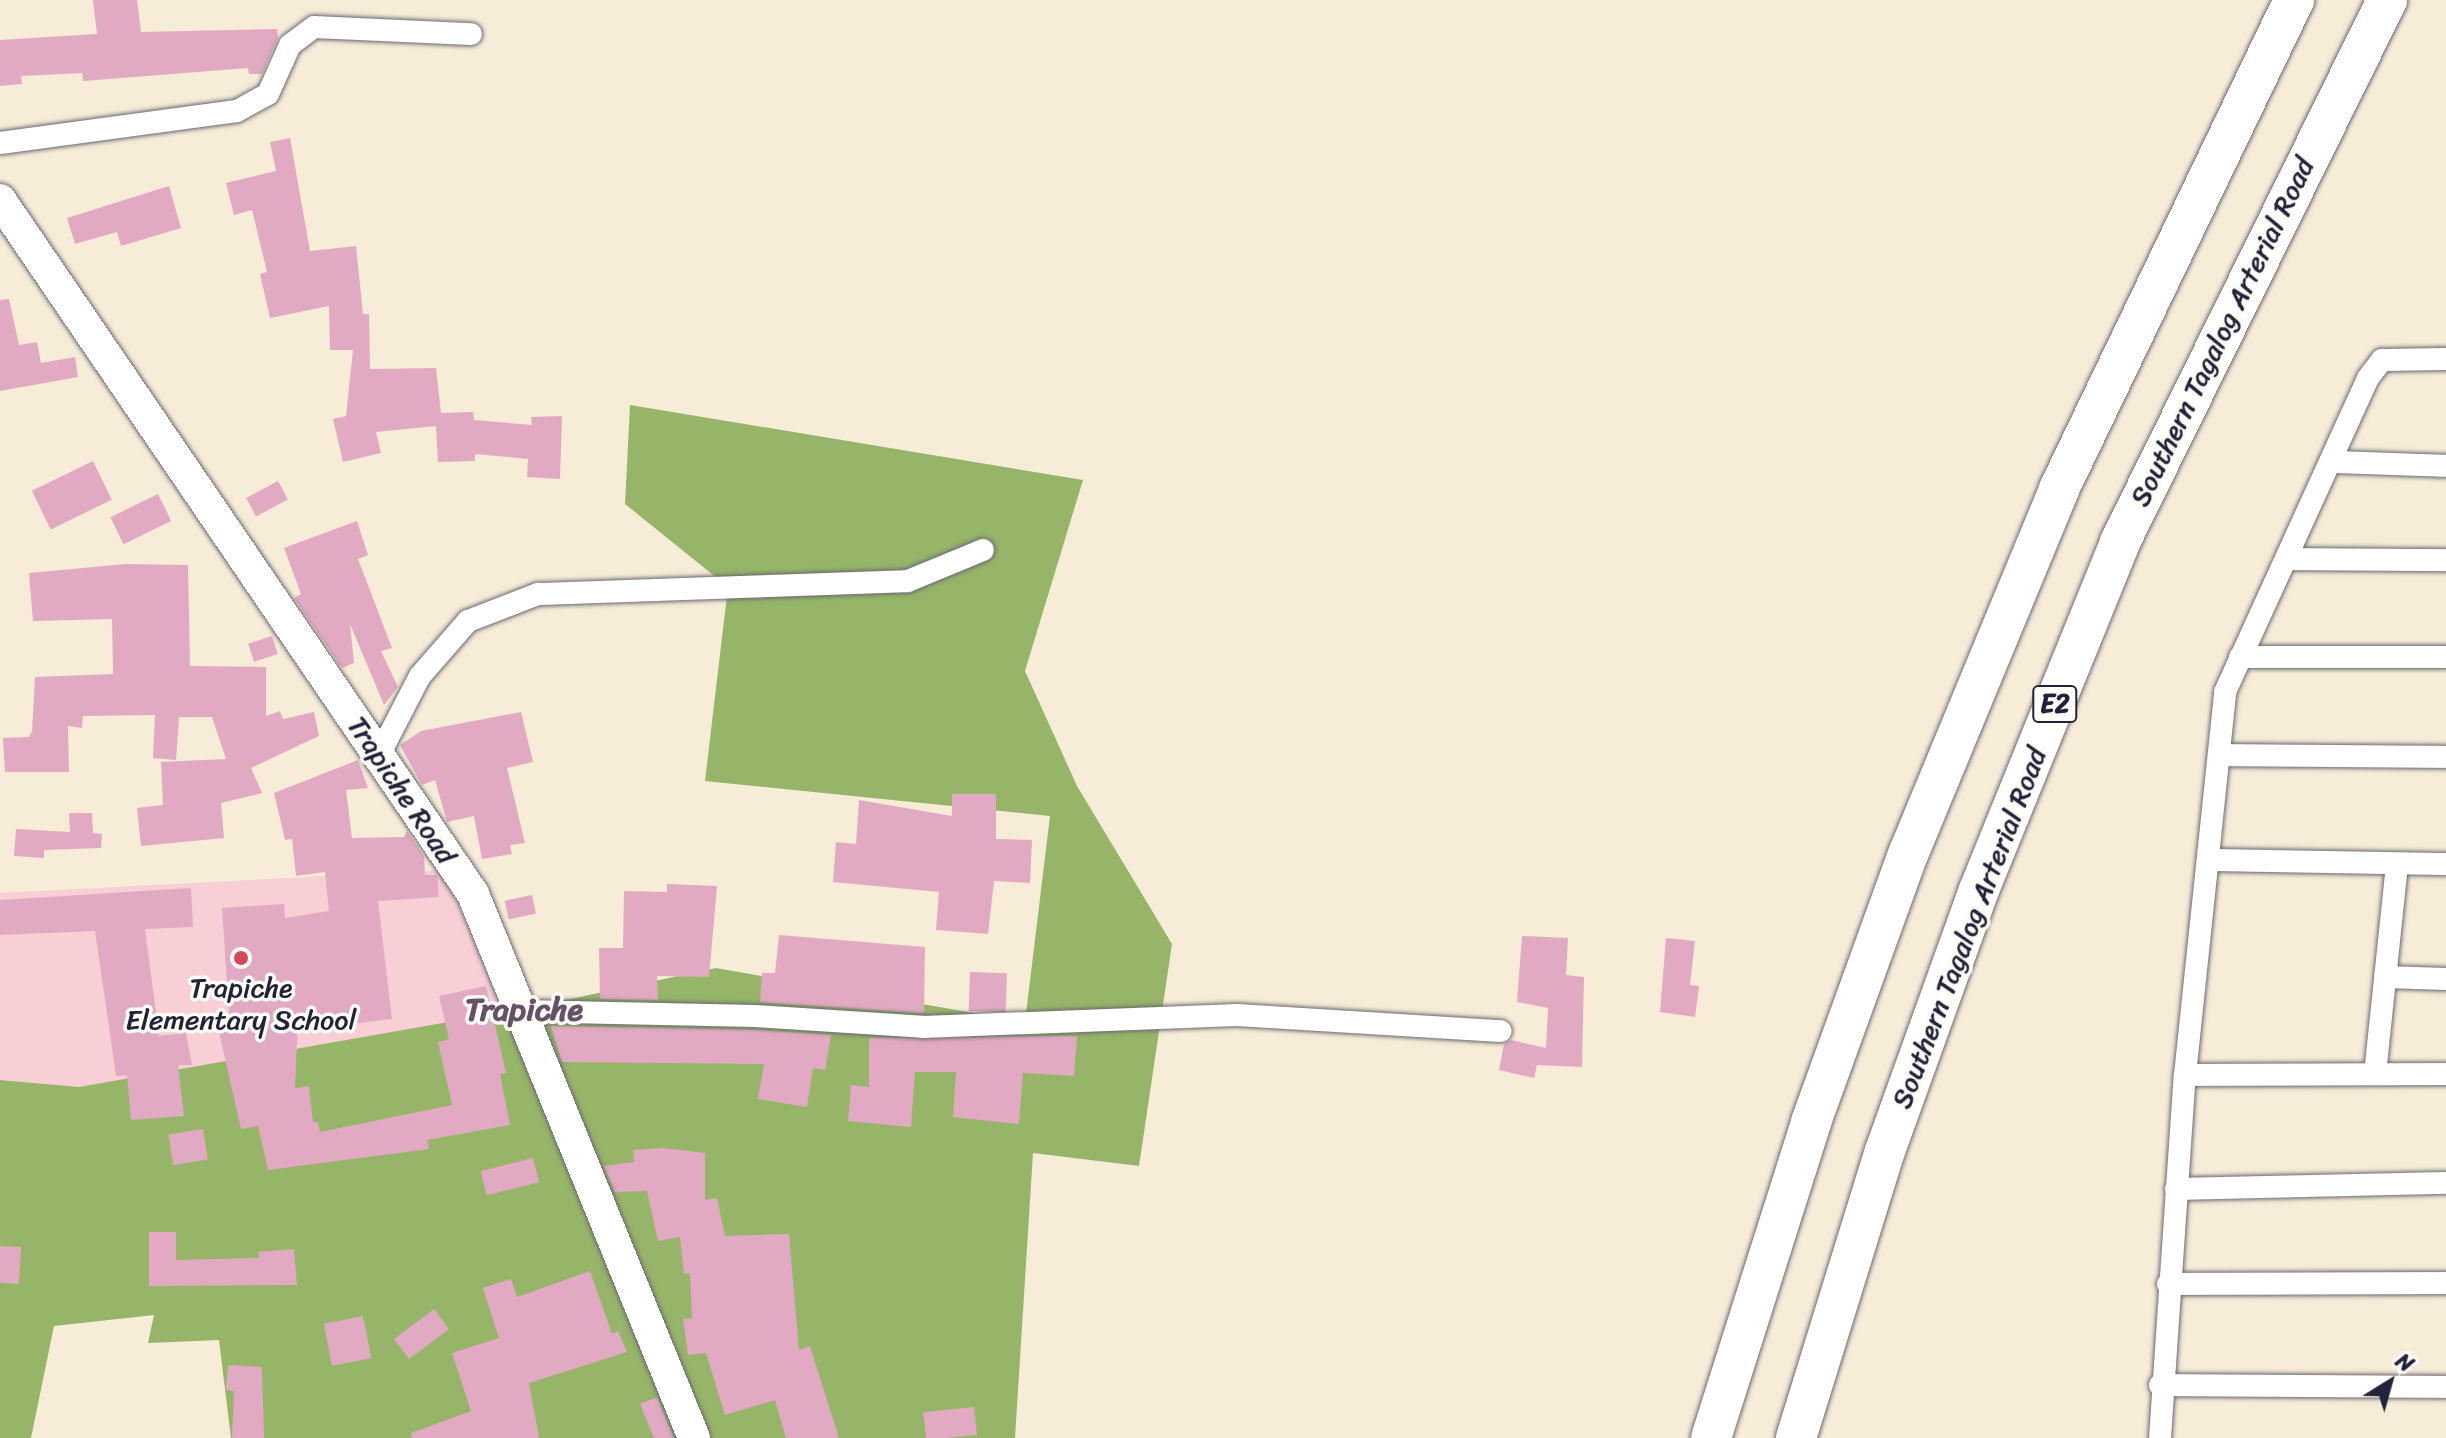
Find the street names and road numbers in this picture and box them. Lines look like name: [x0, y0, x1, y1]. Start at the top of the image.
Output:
street label: Southern Tagalog Arterial Road: [2123, 152, 2321, 512]
road number: E2: [2031, 682, 2079, 726]
street label: Trapiche Road: [340, 710, 464, 870]
street label: Southern Tagalog Arterial Road: [1884, 742, 2054, 1114]

